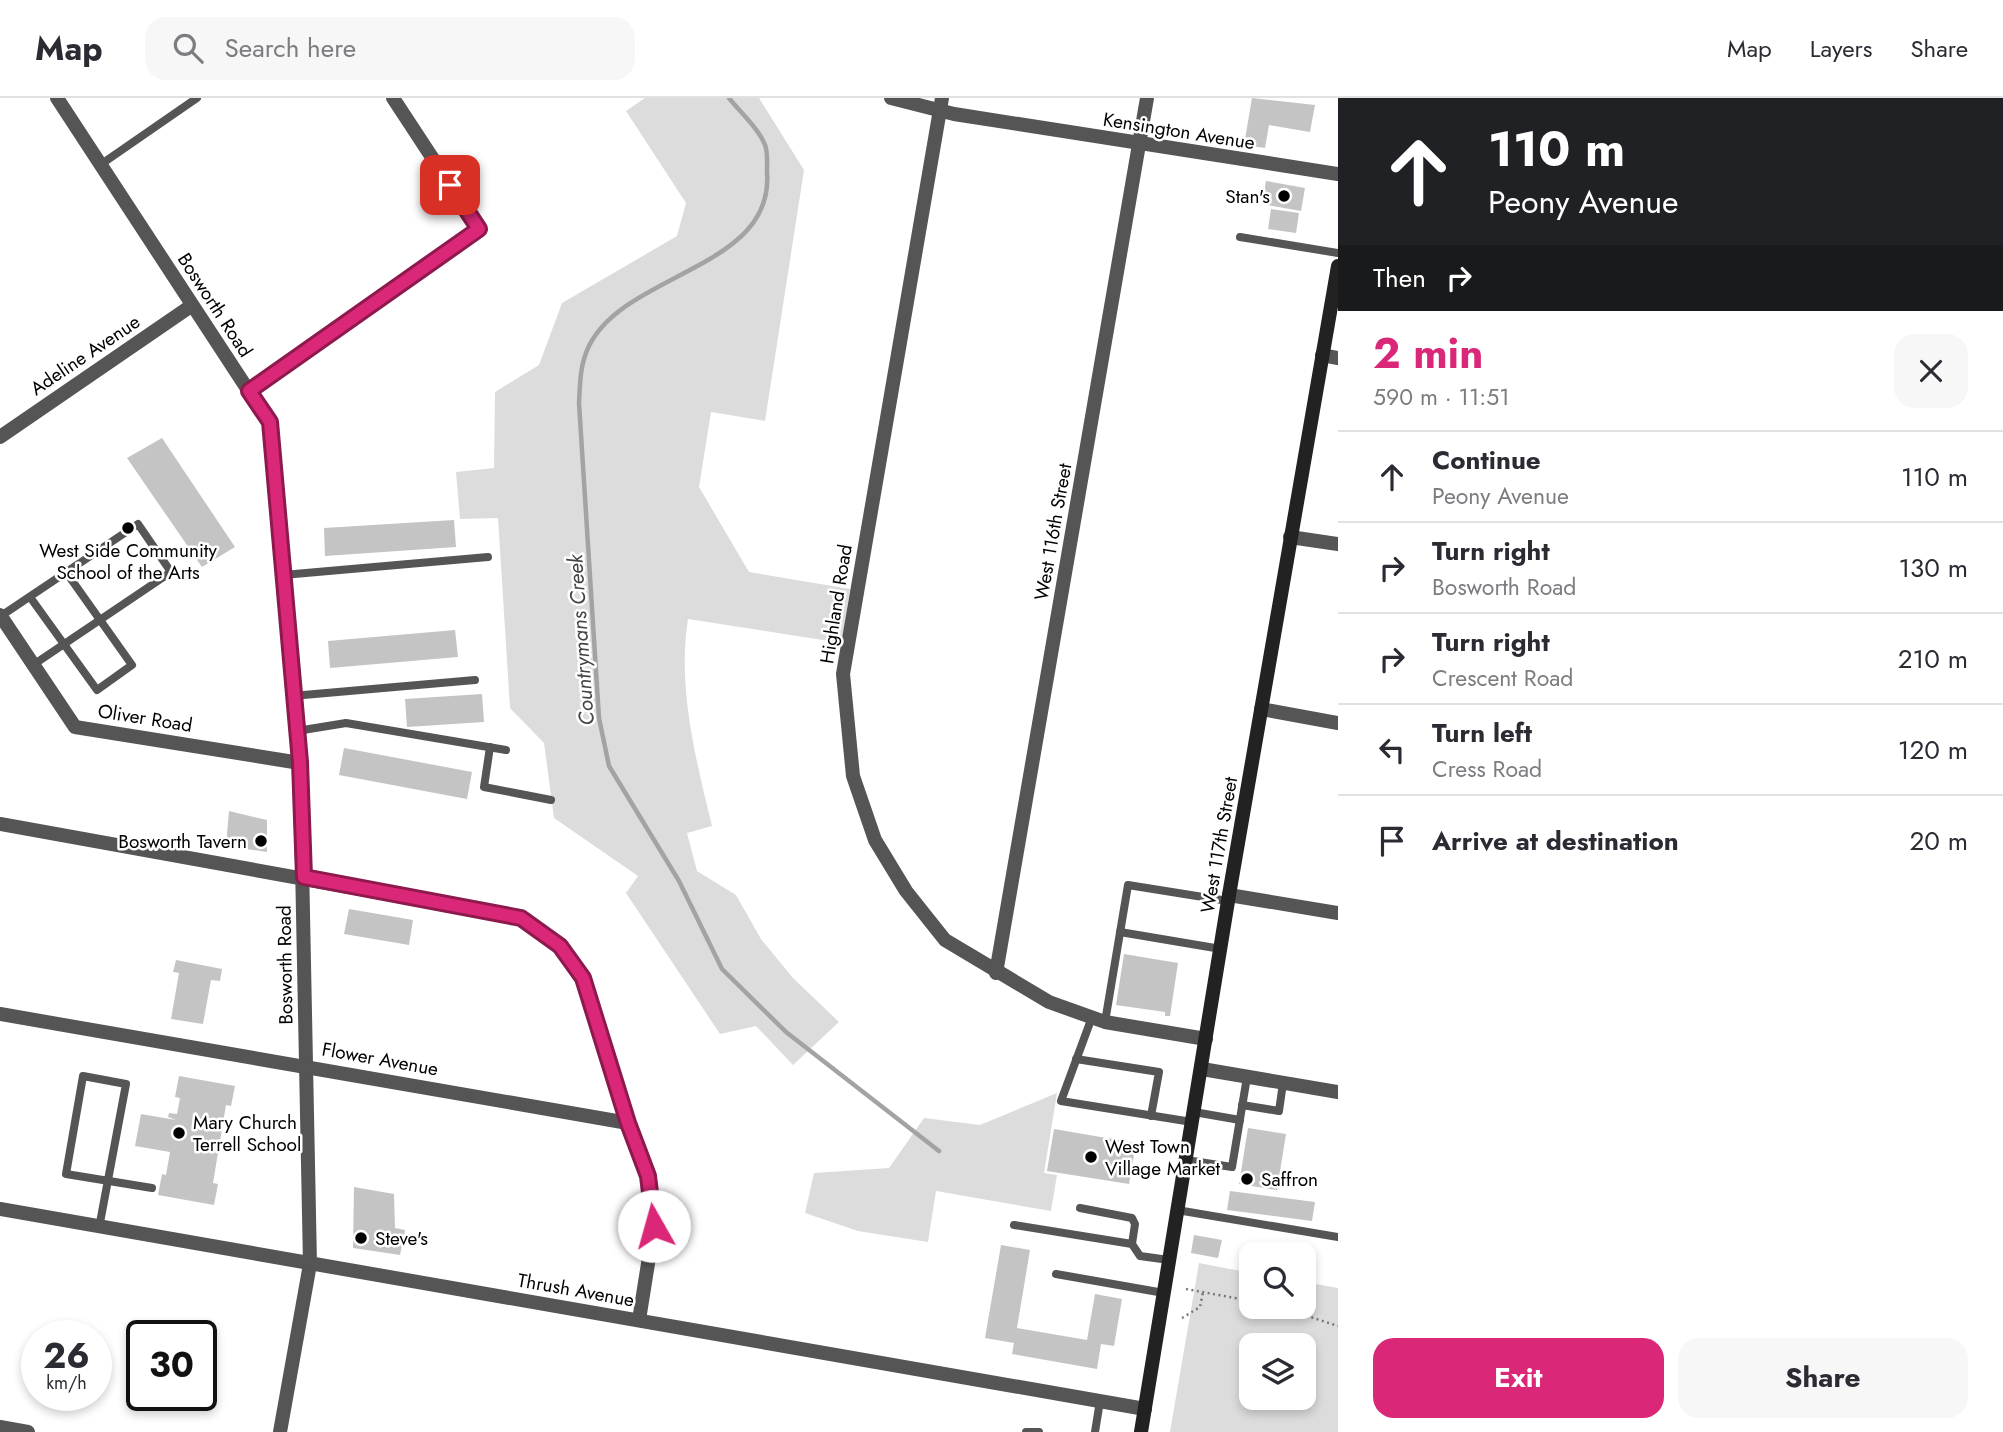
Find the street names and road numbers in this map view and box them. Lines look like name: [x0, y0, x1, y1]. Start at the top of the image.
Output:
street label: Kensington Avenue: [1101, 106, 1257, 156]
street label: Bosworth Road: [171, 248, 259, 362]
street label: Adeline Avenue: [25, 308, 145, 402]
street label: West 116th Street: [1028, 461, 1078, 603]
street label: Highland Road: [813, 542, 859, 666]
street label: Oliver Road: [96, 697, 194, 739]
street label: West 117th Street: [1194, 774, 1244, 915]
street label: Bosworth Road: [270, 905, 300, 1025]
street label: Flower Avenue: [320, 1035, 441, 1083]
street label: Thrush Avenue: [516, 1266, 637, 1314]

